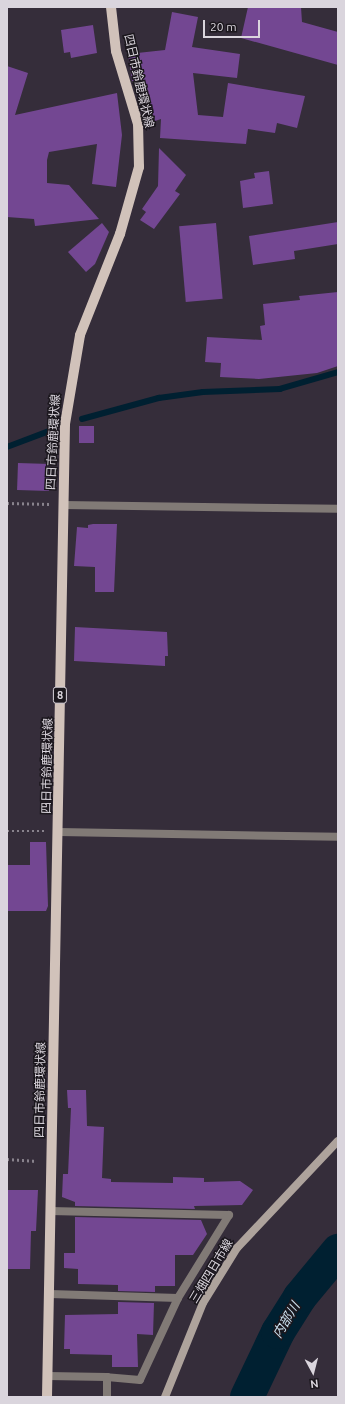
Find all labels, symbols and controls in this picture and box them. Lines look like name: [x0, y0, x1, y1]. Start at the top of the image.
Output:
scale bar: [205, 12, 262, 38]
text: 20 m: [210, 20, 237, 33]
street label: 四日市鈴鹿環状線: [121, 33, 157, 129]
street label: 四日市鈴鹿環状線: [43, 394, 63, 490]
road number: 8: [52, 686, 68, 704]
street label: 四日市鈴鹿環状線: [39, 718, 55, 814]
street label: 四日市鈴鹿環状線: [32, 1042, 48, 1138]
street label: 三畑四日市線: [186, 1236, 236, 1306]
water label: 内部川: [269, 1299, 303, 1341]
north arrow: [293, 1352, 333, 1392]
text: N: [310, 1377, 319, 1390]

